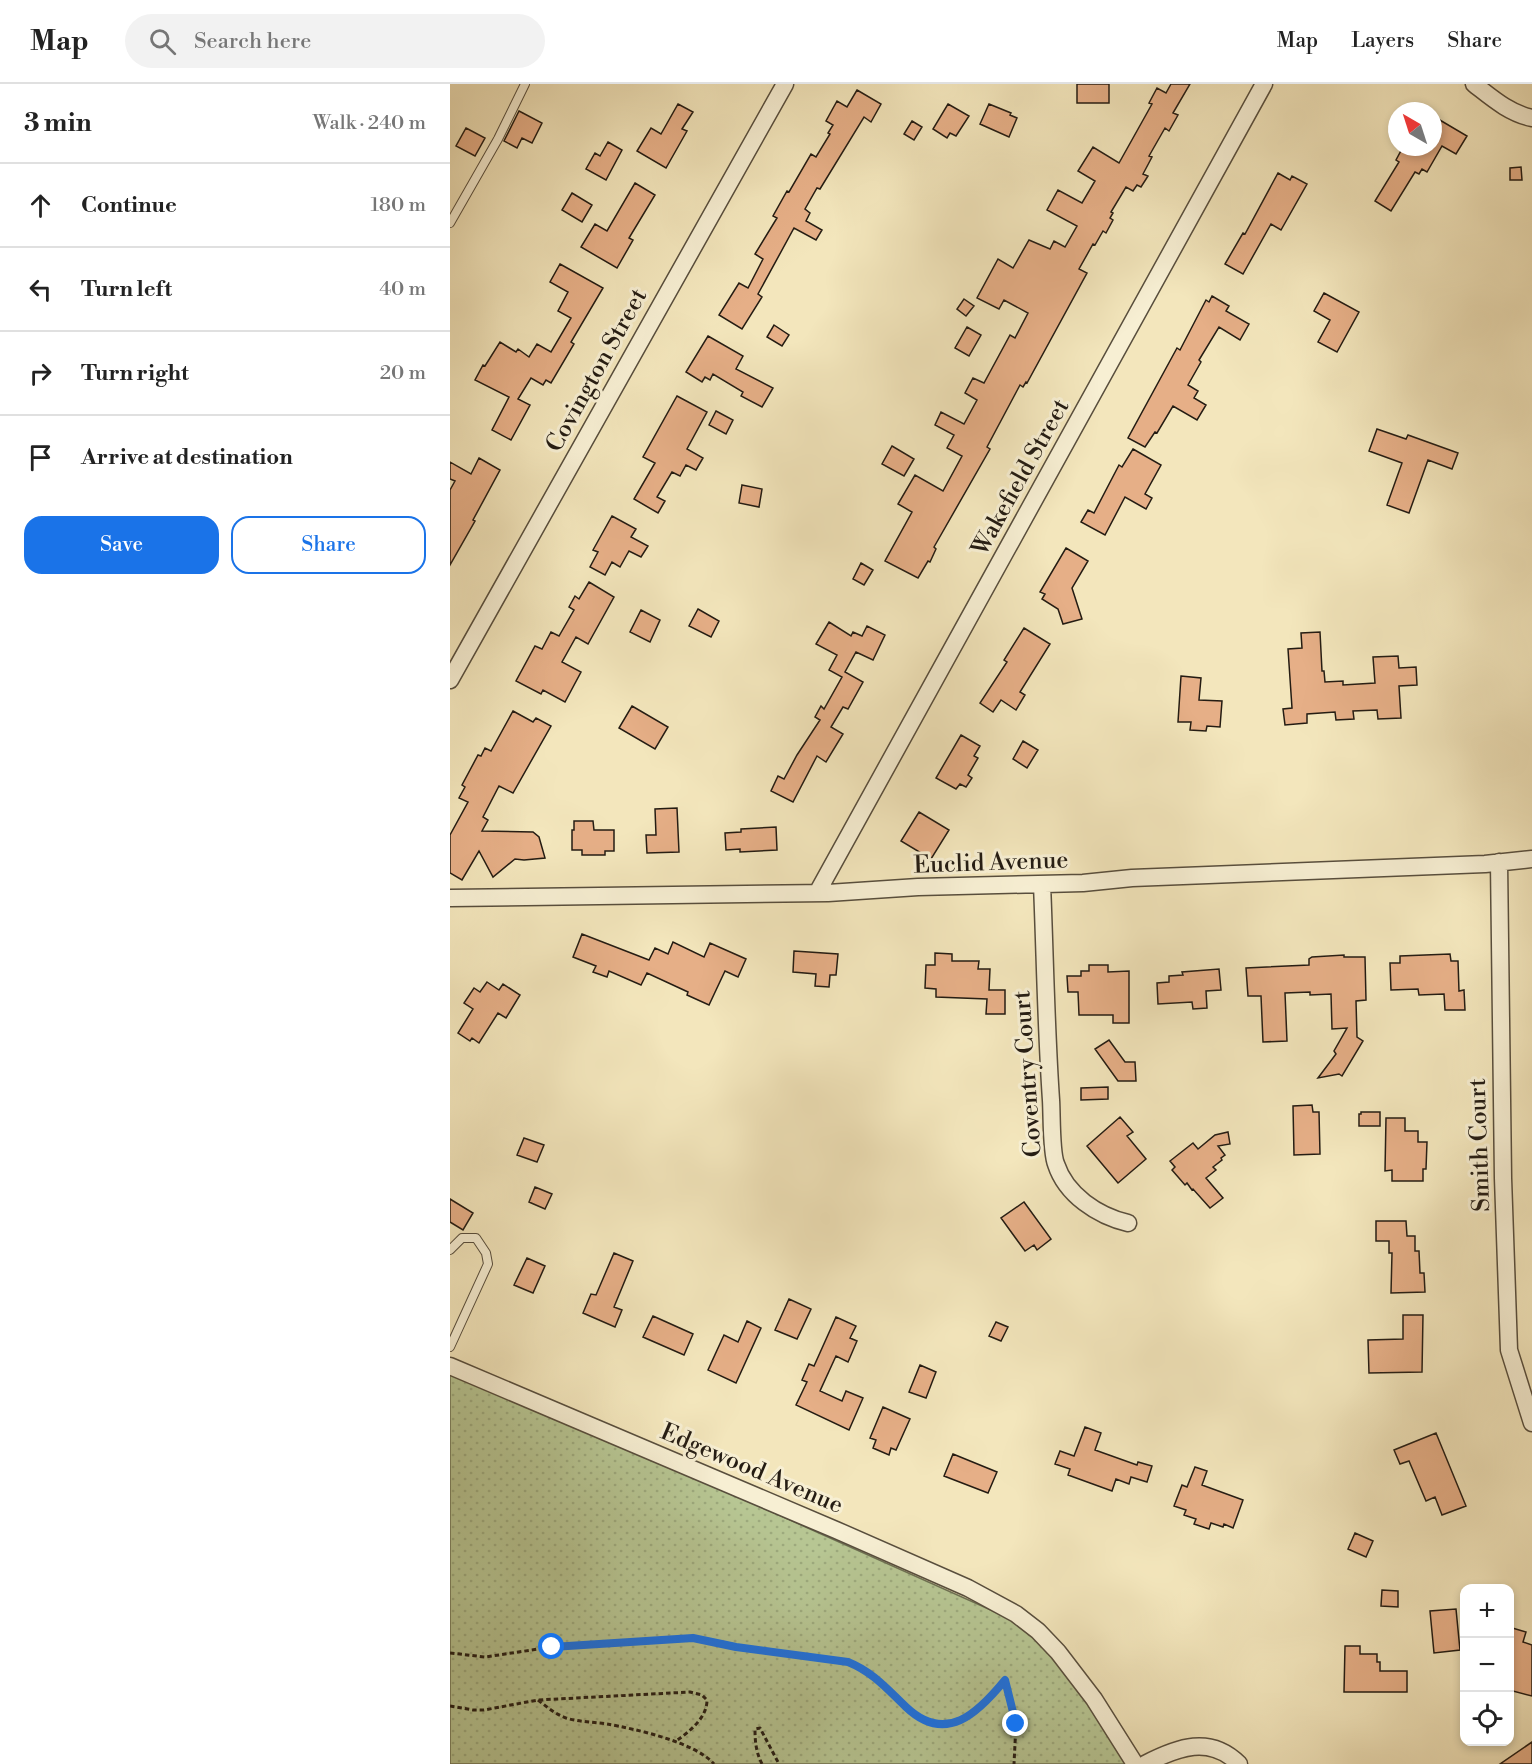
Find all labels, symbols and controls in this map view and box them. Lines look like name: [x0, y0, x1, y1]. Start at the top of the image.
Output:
search box: [125, 14, 545, 68]
text: Map: [30, 24, 89, 59]
icon: search: [146, 25, 179, 58]
text: Search here: [194, 28, 311, 55]
text: Map: [1277, 28, 1318, 54]
text: Layers: [1351, 28, 1414, 54]
text: Share: [1447, 28, 1502, 54]
north arrow: [1388, 102, 1442, 156]
text: 3 min: [24, 107, 92, 139]
text: Walk · 240 m: [313, 111, 426, 136]
icon: ahead: [24, 189, 57, 222]
text: Continue: [81, 192, 177, 219]
text: 180 m: [371, 193, 426, 218]
icon: left: [24, 273, 57, 306]
text: Turn left: [81, 276, 172, 303]
text: 40 m: [379, 277, 426, 302]
street label: Covington Street: [540, 283, 654, 457]
icon: right: [24, 357, 57, 390]
text: Turn right: [81, 360, 189, 387]
text: 20 m: [380, 361, 426, 386]
street label: Wakefield Street: [965, 393, 1077, 562]
icon: arrive: [24, 441, 57, 474]
text: Arrive at destination: [81, 444, 293, 471]
button: Save: [24, 516, 219, 574]
button: Share: [231, 516, 426, 574]
street label: Euclid Avenue: [913, 845, 1069, 881]
street label: Coventry Court: [1007, 989, 1049, 1158]
street label: Smith Court: [1463, 1077, 1497, 1212]
street label: Edgewood Avenue: [656, 1417, 847, 1521]
map controls: [1460, 1584, 1514, 1746]
button: +: [1460, 1584, 1514, 1638]
route start: [538, 1633, 564, 1659]
button: −: [1460, 1638, 1514, 1692]
button: locate: [1460, 1692, 1514, 1746]
route end: [1002, 1710, 1028, 1736]

